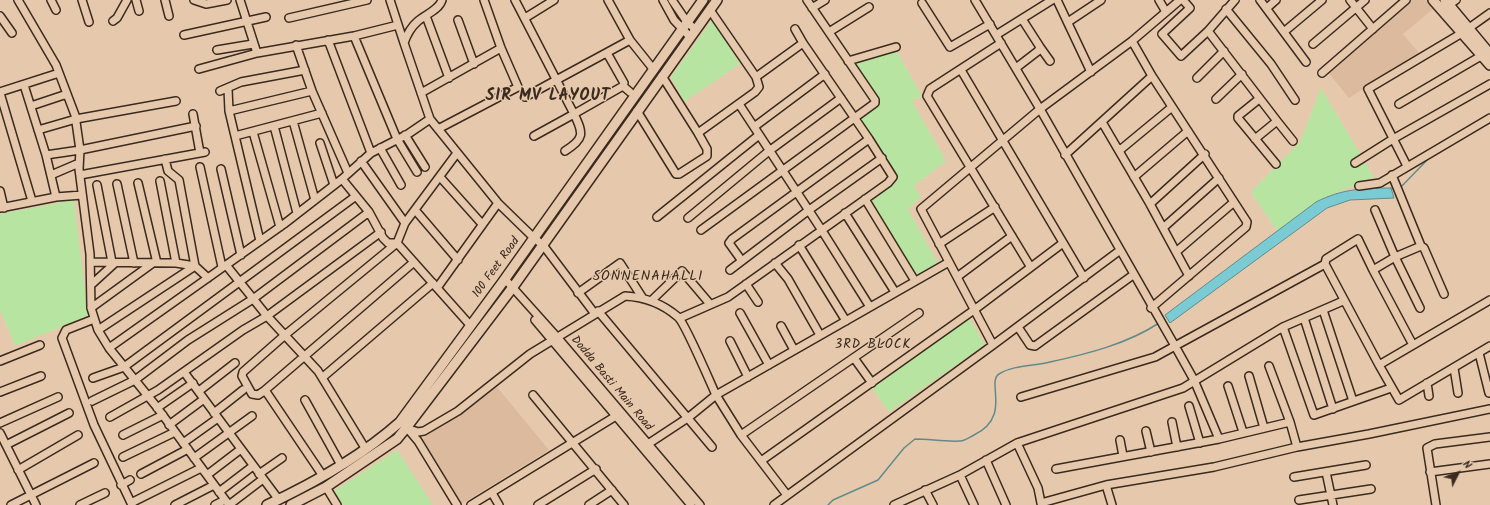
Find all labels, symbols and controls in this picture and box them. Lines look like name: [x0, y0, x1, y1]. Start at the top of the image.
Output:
district label: SIR MV LAYOUT: [485, 87, 611, 107]
street label: 100 Feet Road: [470, 235, 524, 301]
district label: SONNENAHALLI: [593, 270, 703, 286]
street label: Dodda Basti Main Road: [567, 334, 655, 434]
district label: 3RD BLOCK: [835, 338, 911, 354]
north arrow: [1438, 453, 1478, 493]
text: N: [1458, 456, 1476, 474]

